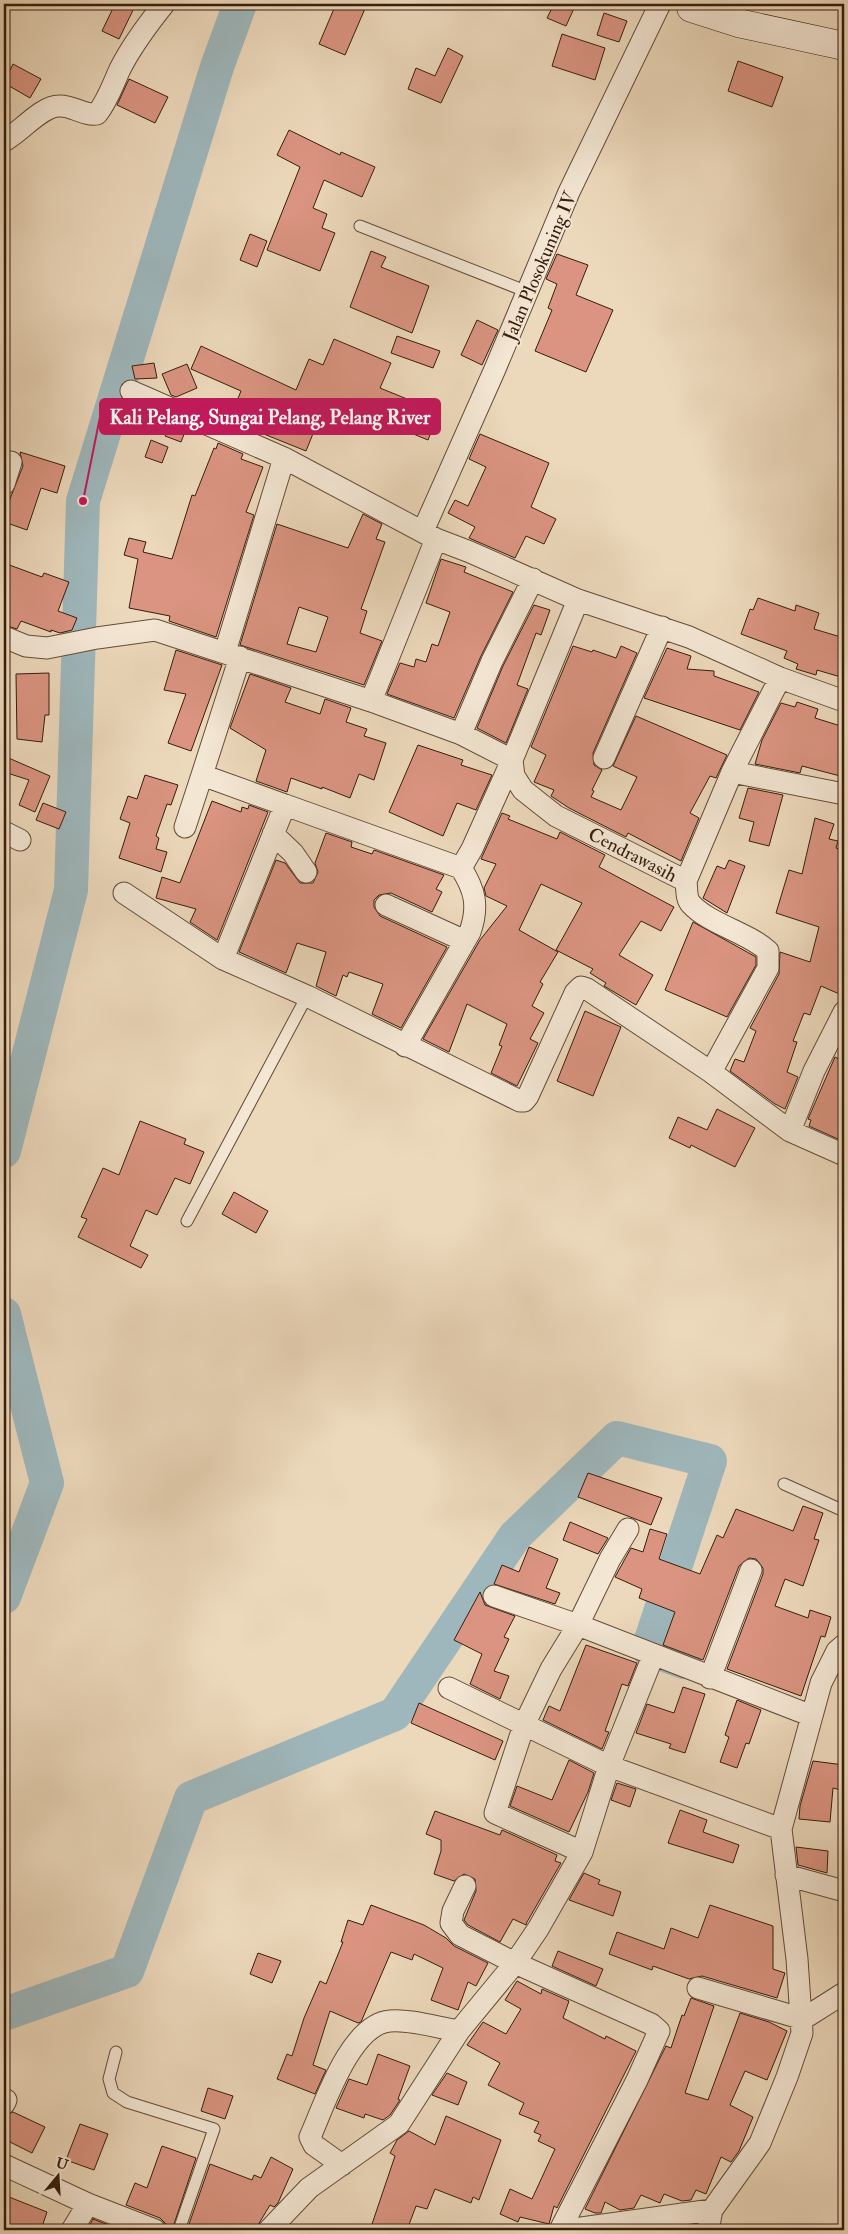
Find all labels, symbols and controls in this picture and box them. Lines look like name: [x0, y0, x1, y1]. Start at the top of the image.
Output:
street label: Jalan Plosokuning IV: [497, 187, 582, 346]
callout: Kali Pelang, Sungai Pelang, Pelang River: [100, 399, 440, 434]
text: Kali Pelang, Sungai Pelang, Pelang River: [110, 405, 431, 431]
street label: Cendrawasih: [584, 822, 681, 888]
north arrow: [32, 2152, 82, 2202]
text: U: [54, 2154, 70, 2174]

